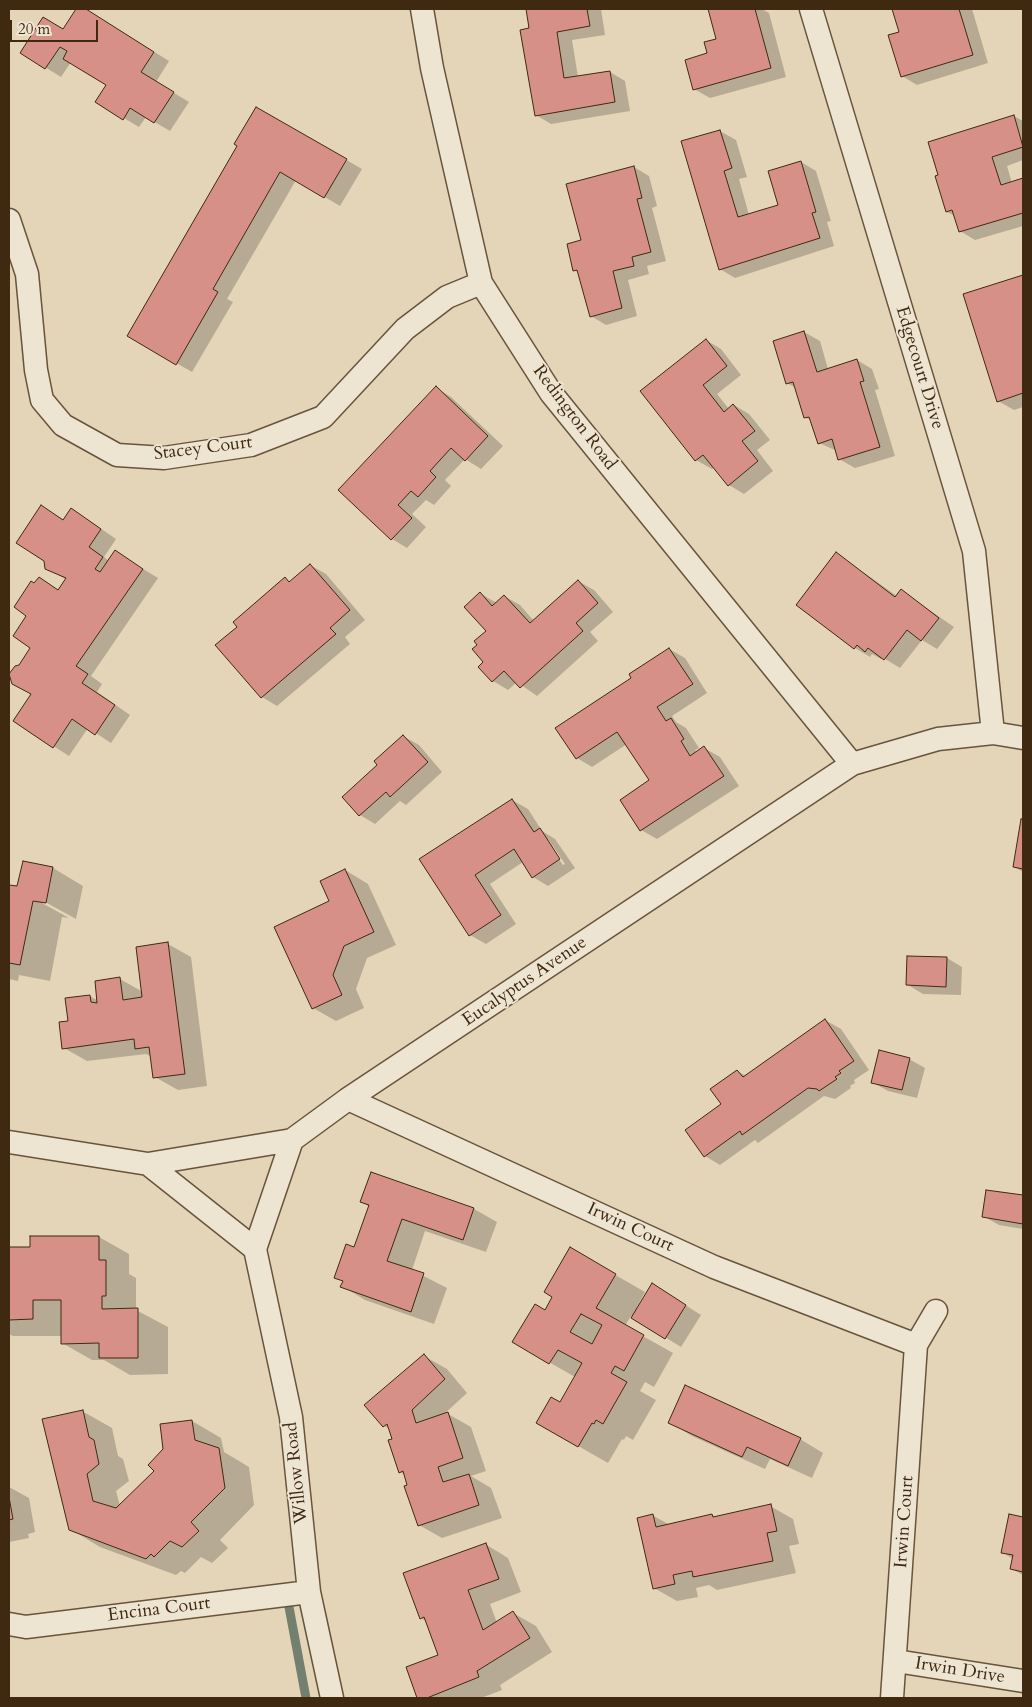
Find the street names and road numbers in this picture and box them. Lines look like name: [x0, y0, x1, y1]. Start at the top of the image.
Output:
street label: Edgecourt Drive: [890, 304, 948, 432]
street label: Redington Road: [528, 361, 620, 475]
street label: Stacey Court: [153, 432, 253, 466]
street label: Eucalyptus Avenue: [459, 932, 591, 1032]
street label: Irwin Court: [583, 1199, 677, 1257]
street label: Willow Road: [281, 1421, 313, 1525]
street label: Irwin Court: [891, 1475, 919, 1569]
street label: Encina Court: [107, 1593, 211, 1627]
street label: Irwin Drive: [913, 1653, 1007, 1689]

